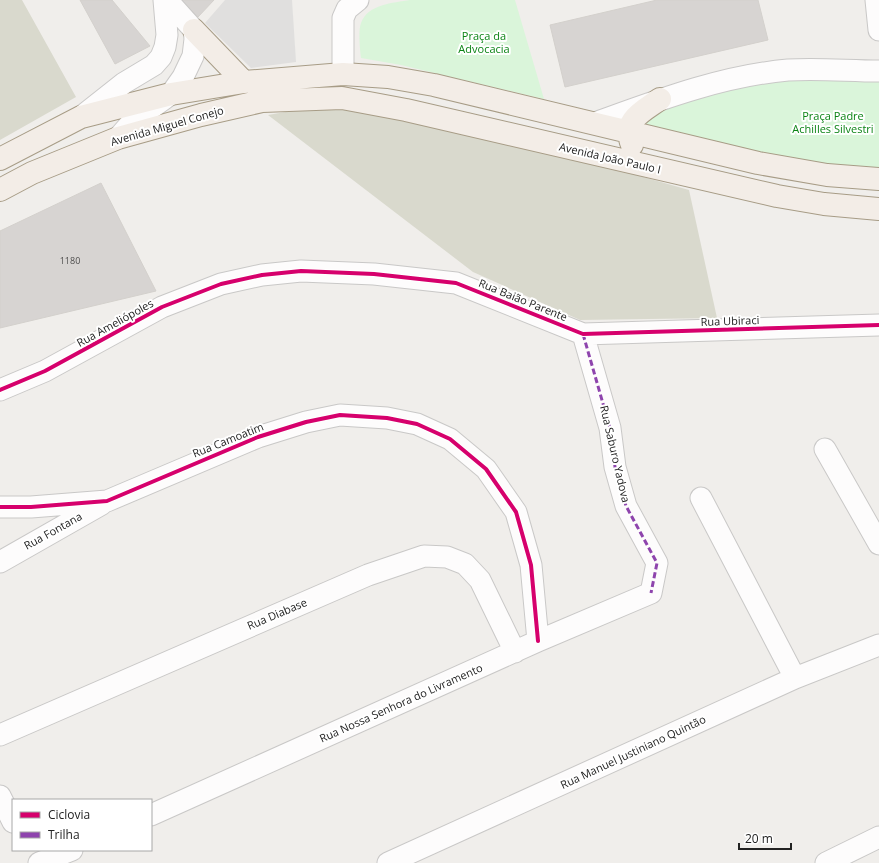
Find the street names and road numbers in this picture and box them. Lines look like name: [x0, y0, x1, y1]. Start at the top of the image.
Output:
street label: Avenida Miguel Conejo: [109, 102, 225, 149]
street label: Avenida João Paulo I: [558, 139, 662, 176]
street label: Rua Baião Parente: [477, 275, 570, 324]
street label: Rua Ameliópoles: [74, 295, 156, 350]
street label: Rua Ubiraci: [700, 312, 760, 329]
street label: Rua Saburo Yadova: [597, 404, 634, 504]
street label: Rua Camoatim: [190, 418, 266, 461]
street label: Rua Fontana: [21, 508, 85, 553]
street label: Rua Diabase: [245, 594, 309, 633]
street label: Rua Nossa Senhora do Livramento: [317, 660, 485, 745]
street label: Rua Manuel Justiniano Quintão: [558, 711, 708, 792]

